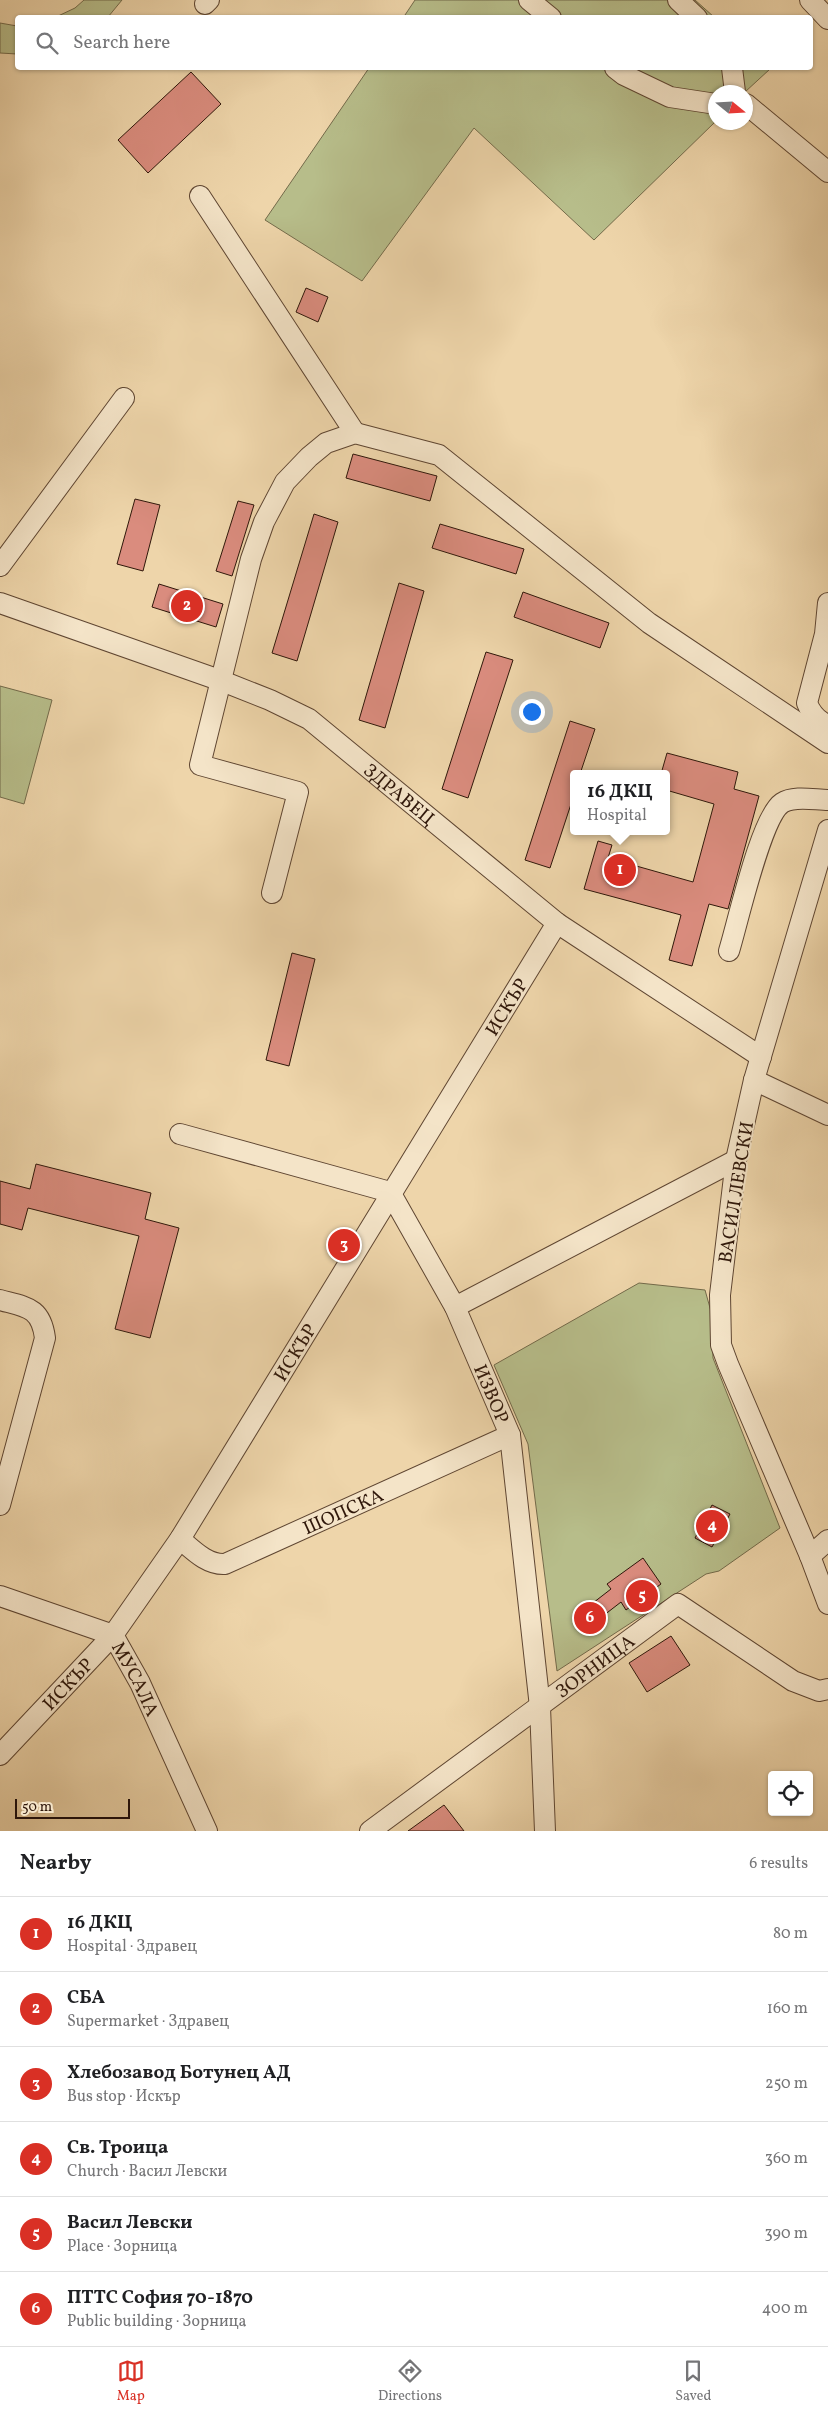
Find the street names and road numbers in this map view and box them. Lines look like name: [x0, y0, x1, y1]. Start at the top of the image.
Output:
street label: ЗДРАВЕЦ: [357, 758, 440, 833]
street label: ИСКЪР: [480, 974, 535, 1042]
street label: ВАСИЛ ЛЕВСКИ: [713, 1119, 761, 1265]
street label: ИСКЪР: [268, 1319, 324, 1387]
street label: ИЗВОР: [466, 1361, 514, 1428]
street label: ШОПСКА: [299, 1483, 388, 1542]
street label: ЗОРНИЦА: [551, 1629, 641, 1705]
street label: МУСАЛА: [104, 1637, 164, 1721]
street label: ИСКЪР: [37, 1653, 100, 1717]

